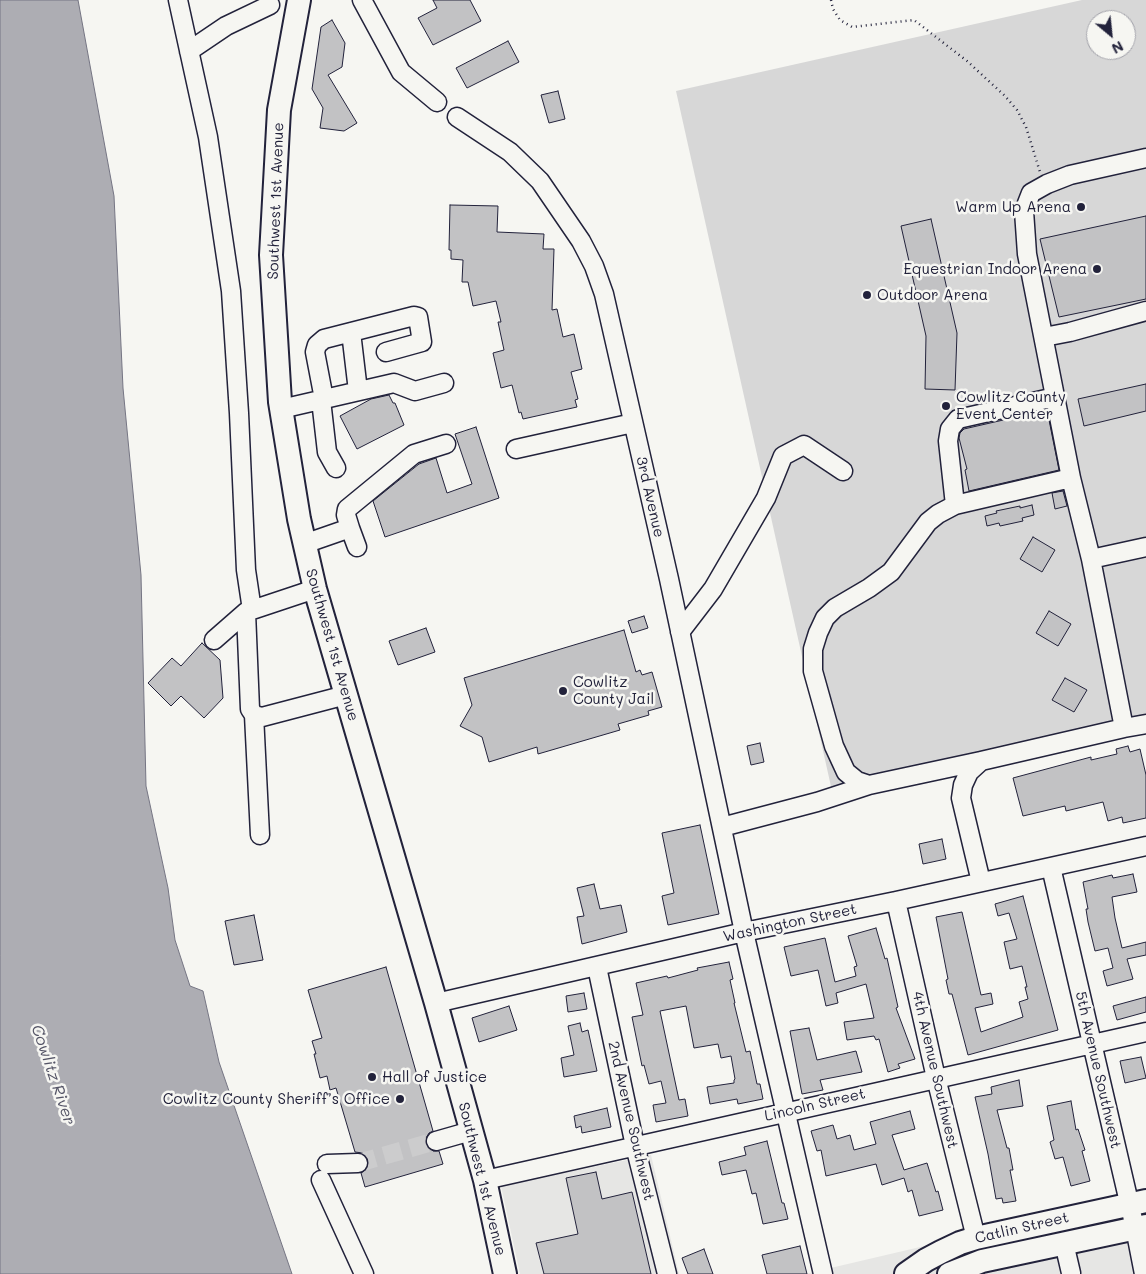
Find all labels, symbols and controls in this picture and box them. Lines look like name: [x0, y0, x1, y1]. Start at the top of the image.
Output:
north arrow: [1086, 10, 1136, 60]
text: N: [1109, 37, 1127, 59]
street label: Southwest 1st Avenue: [264, 122, 288, 280]
place label: Warm Up Arena: [955, 198, 1071, 216]
marker: Warm Up Arena: [1075, 201, 1087, 213]
place label: Equestrian Indoor Arena: [903, 260, 1087, 278]
marker: Equestrian Indoor Arena: [1091, 263, 1103, 275]
place label: Outdoor Arena: [877, 286, 988, 304]
marker: Outdoor Arena: [861, 289, 873, 301]
place label: Cowlitz County Event Center: [956, 388, 1066, 423]
marker: Cowlitz County Event Center: [940, 400, 952, 412]
street label: 3rd Avenue: [632, 455, 668, 539]
street label: Southwest 1st Avenue: [302, 567, 362, 723]
place label: Cowlitz County Jail: [573, 673, 654, 708]
marker: Cowlitz County Jail: [557, 685, 569, 697]
street label: Washington Street: [722, 900, 858, 946]
street label: 4th Avenue Southwest: [908, 990, 962, 1150]
street label: 5th Avenue Southwest: [1071, 990, 1125, 1150]
water label: Cowlitz River: [27, 1022, 79, 1128]
street label: 2nd Avenue Southwest: [604, 1040, 658, 1202]
place label: Hall of Justice: [382, 1068, 487, 1086]
marker: Hall of Justice: [366, 1071, 378, 1083]
street label: Lincoln Street: [763, 1085, 867, 1125]
place label: Cowlitz County Sheriff’s Office: [163, 1090, 390, 1108]
marker: Cowlitz County Sheriff’s Office: [394, 1093, 406, 1105]
street label: Southwest 1st Avenue: [454, 1100, 510, 1258]
street label: Catlin Street: [973, 1208, 1071, 1248]

